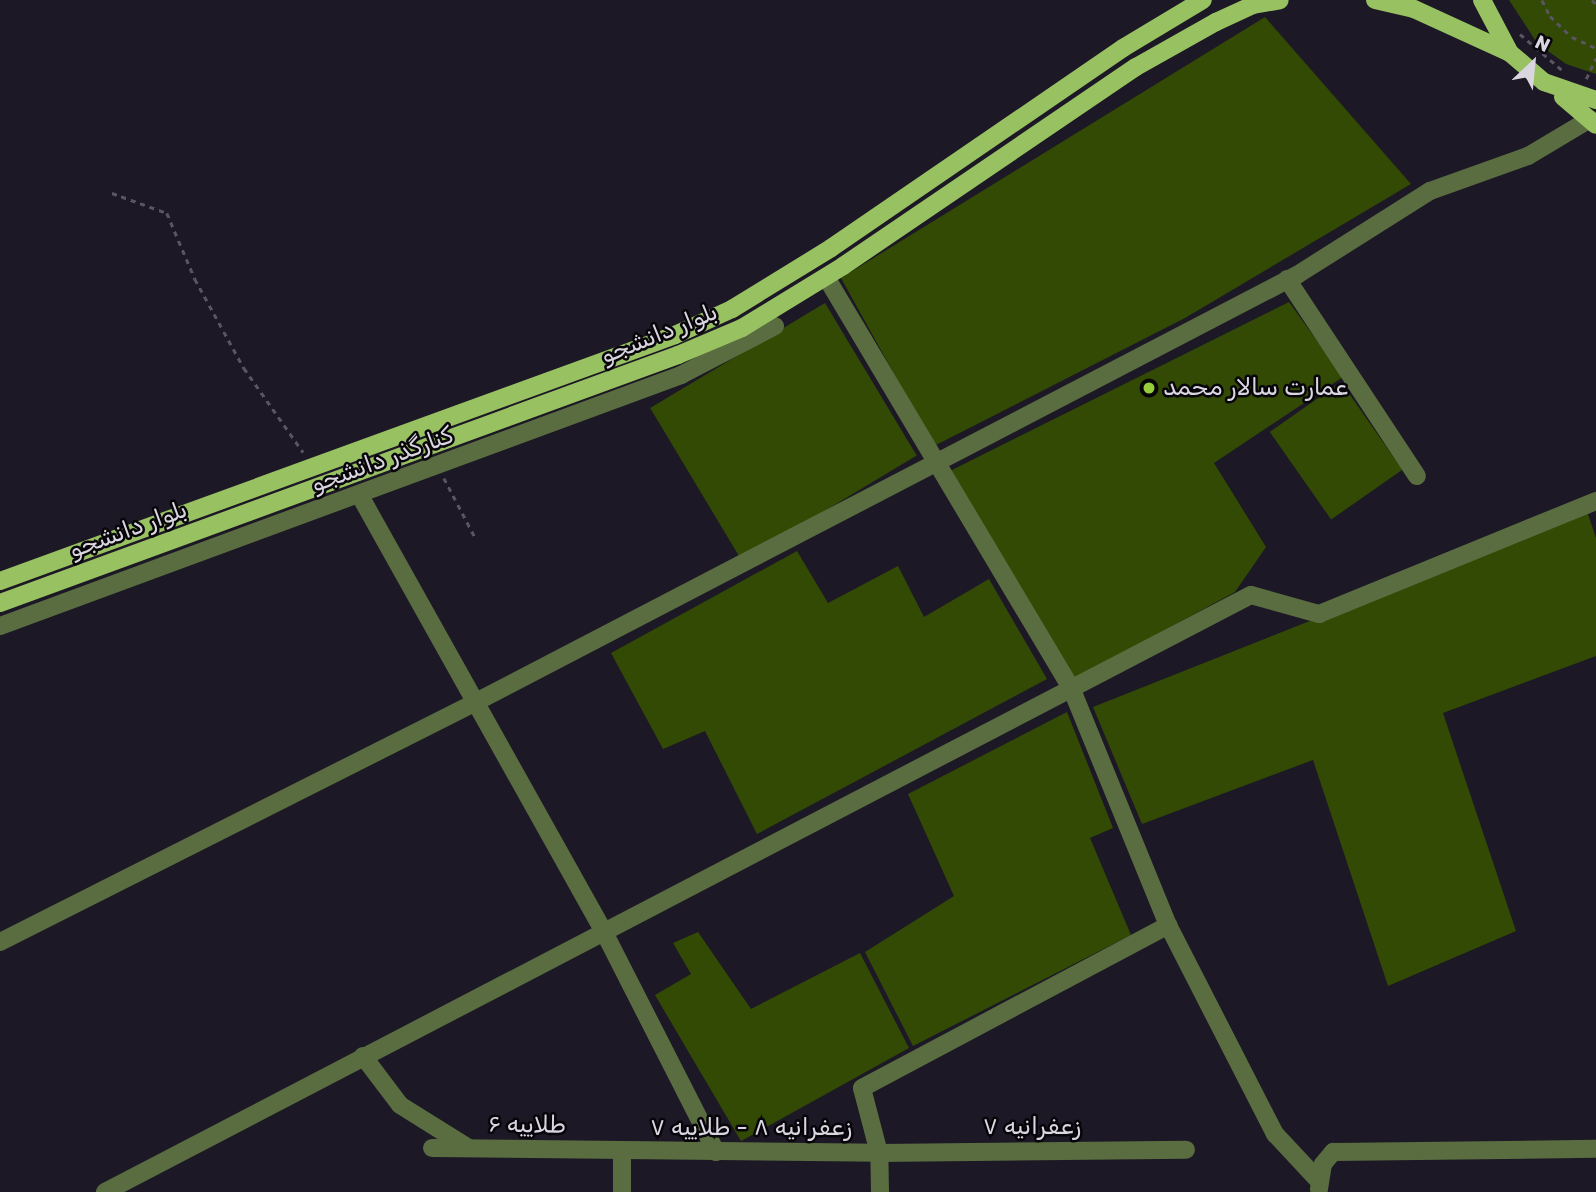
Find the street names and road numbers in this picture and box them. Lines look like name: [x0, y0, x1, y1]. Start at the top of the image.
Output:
street label: بلوار دانشجو: [596, 297, 722, 371]
street label: کنارگذر دانشجو: [307, 421, 457, 499]
street label: بلوار دانشجو: [65, 495, 191, 565]
street label: طلاییه ۶: [488, 1110, 566, 1140]
street label: زعفرانیه ۷: [983, 1113, 1081, 1141]
street label: زعفرانیه ۸ - طلاییه ۷: [650, 1114, 852, 1142]

